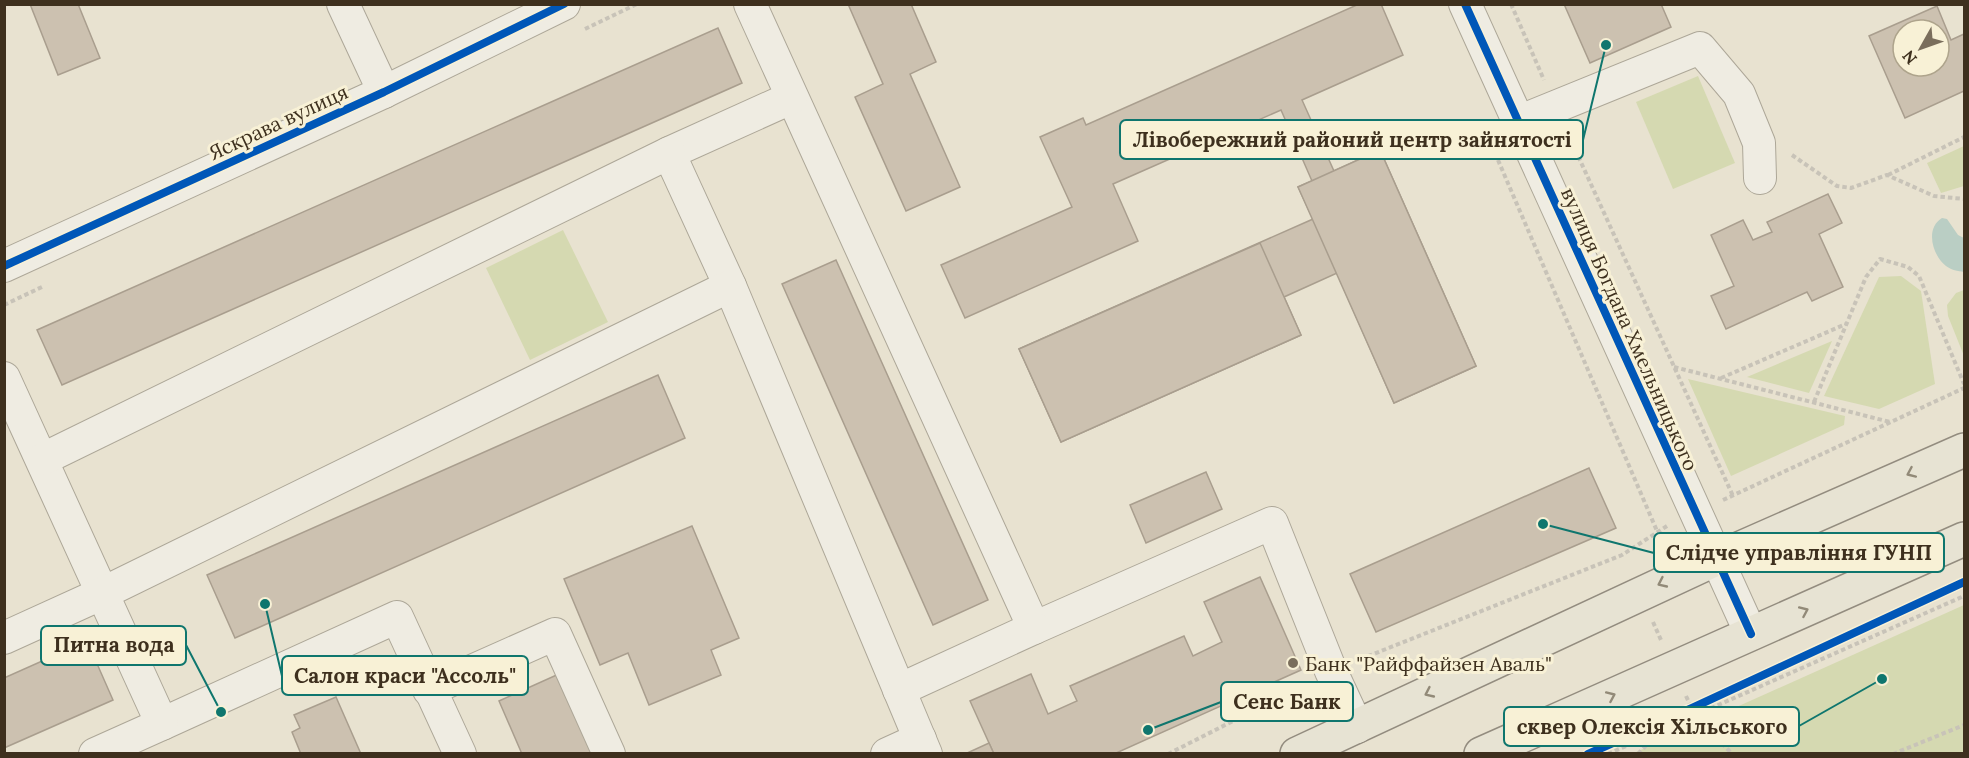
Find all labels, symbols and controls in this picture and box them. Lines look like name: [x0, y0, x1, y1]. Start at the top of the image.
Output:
north arrow: [1891, 18, 1951, 78]
text: N: [1898, 46, 1921, 69]
street label: Яскрава вулиця: [204, 79, 352, 165]
callout: Лівобережний районий центр зайнятості: [1120, 120, 1583, 159]
text: Лівобережний районий центр зайнятості: [1132, 126, 1572, 153]
street label: вулиця Богдана Хмельницького: [1556, 183, 1704, 475]
one-way arrow: [1906, 466, 1917, 478]
callout: Слідче управління ГУНП: [1654, 533, 1944, 572]
text: Слідче управління ГУНП: [1666, 539, 1932, 566]
one-way arrow: [1658, 576, 1669, 588]
one-way arrow: [1798, 606, 1809, 618]
callout: Питна вода: [41, 626, 186, 665]
text: Питна вода: [54, 631, 174, 658]
place label: Банк "Райффайзен Аваль": [1305, 651, 1552, 676]
callout: Салон краси "Ассоль": [282, 656, 528, 695]
marker: Банк "Райффайзен Аваль": [1286, 656, 1300, 670]
text: Салон краси "Ассоль": [294, 662, 516, 689]
callout: Сенс Банк: [1221, 682, 1353, 721]
one-way arrow: [1424, 686, 1435, 698]
text: Сенс Банк: [1233, 688, 1341, 715]
one-way arrow: [1605, 691, 1616, 703]
callout: сквер Олексія Хільського: [1504, 707, 1799, 746]
text: сквер Олексія Хільського: [1517, 713, 1787, 740]

